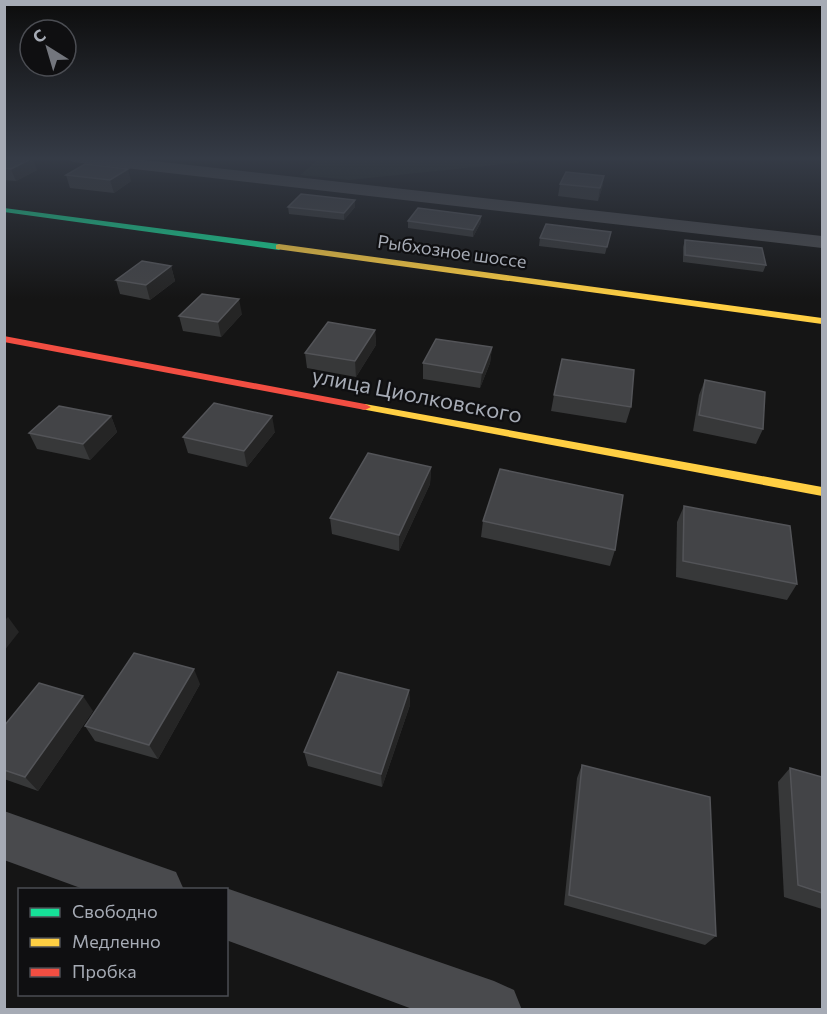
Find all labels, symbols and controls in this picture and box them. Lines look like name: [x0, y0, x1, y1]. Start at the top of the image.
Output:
north arrow: [18, 18, 78, 78]
text: С: [29, 25, 49, 46]
street label: Рыбхозное шоссе: [376, 230, 528, 272]
street label: улица Циолковского: [310, 361, 524, 428]
legend: [18, 888, 228, 996]
text: Свободно: [72, 900, 158, 922]
text: Медленно: [72, 930, 161, 952]
text: Пробка: [72, 960, 137, 982]

